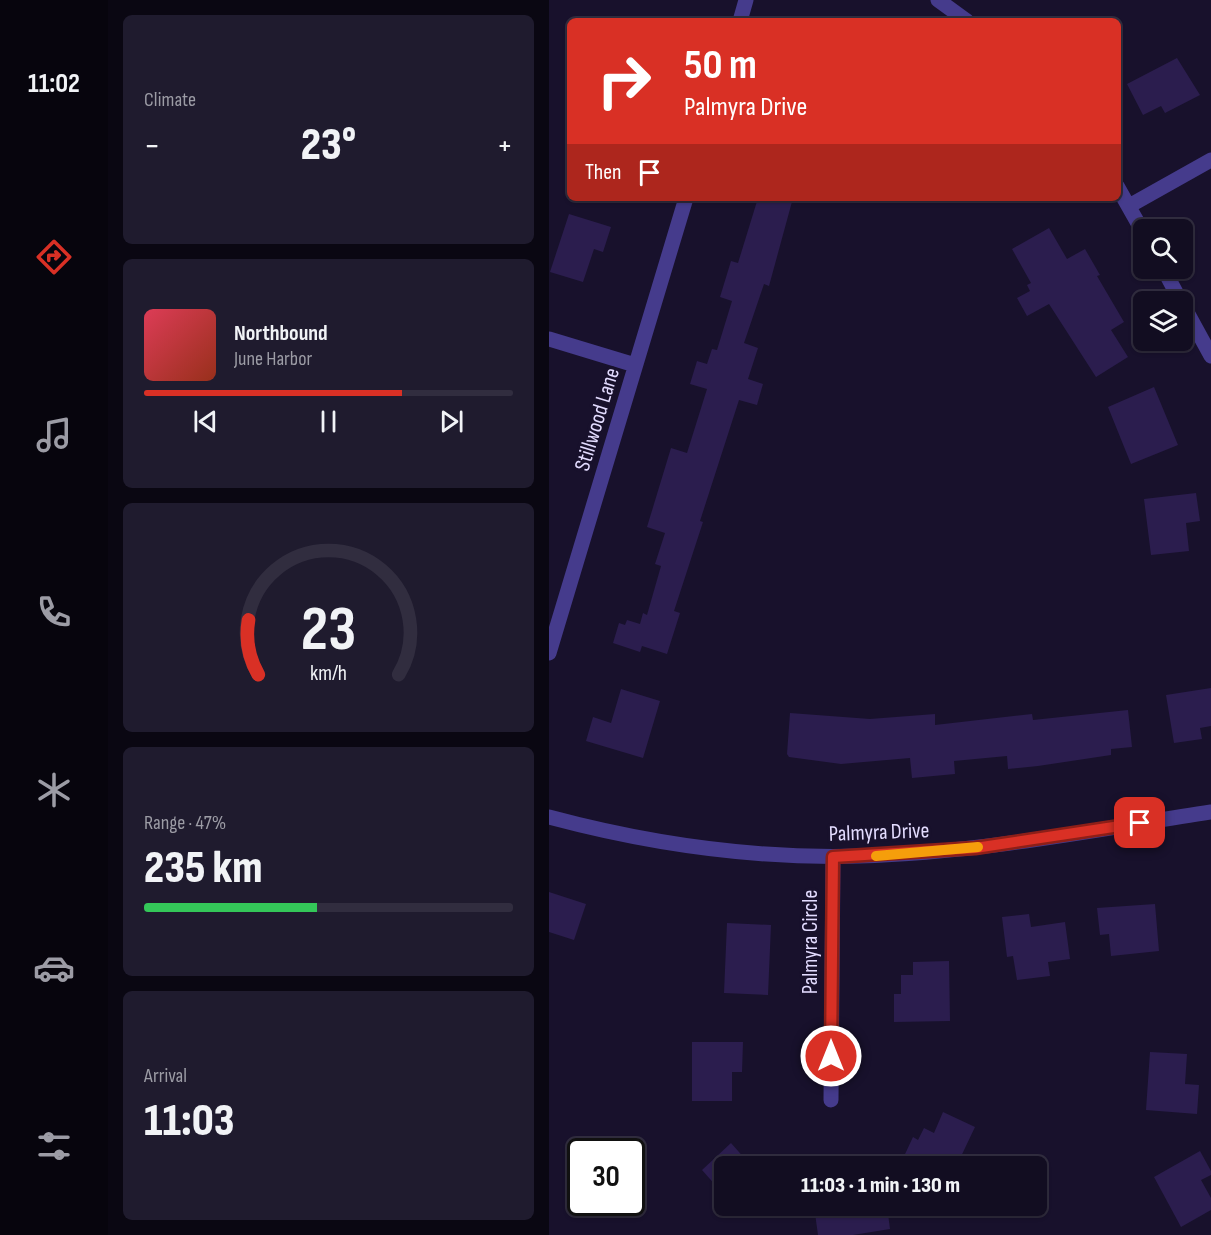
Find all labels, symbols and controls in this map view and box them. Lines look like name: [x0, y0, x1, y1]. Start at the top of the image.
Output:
text: 50 m: [684, 40, 757, 91]
icon: right: [585, 42, 663, 120]
text: 11:02: [28, 68, 80, 100]
text: Climate: [144, 88, 196, 112]
text: Palmyra Drive: [684, 91, 807, 123]
text: 23°: [301, 118, 356, 173]
text: −: [144, 126, 160, 166]
text: +: [497, 126, 513, 166]
icon: arrive: [633, 156, 666, 189]
text: Then: [585, 159, 621, 186]
map controls: [1133, 219, 1193, 351]
button: search: [1133, 219, 1193, 279]
icon: directions: [33, 236, 75, 278]
button: layers: [1133, 291, 1193, 351]
text: Northbound: [234, 320, 328, 347]
text: June Harbor: [234, 347, 312, 371]
street label: Stillwood Lane: [569, 365, 626, 474]
icon: previous: [189, 405, 222, 438]
icon: pause: [312, 405, 345, 438]
icon: next: [435, 405, 468, 438]
icon: music: [33, 414, 75, 456]
icon: phone: [33, 591, 75, 633]
text: 23: [301, 593, 356, 668]
text: km/h: [310, 661, 347, 686]
icon: climate: [33, 769, 75, 811]
pin: [1114, 797, 1165, 848]
icon: arrive: [1123, 806, 1156, 839]
text: Range · 47%: [144, 811, 226, 835]
street label: Palmyra Drive: [828, 817, 930, 848]
text: 235 km: [144, 841, 263, 896]
street label: Palmyra Circle: [797, 890, 824, 994]
icon: car: [33, 947, 75, 989]
position arrow: [799, 1024, 863, 1088]
text: Arrival: [144, 1064, 187, 1088]
text: 11:03: [144, 1094, 235, 1149]
icon: filters: [33, 1125, 75, 1167]
speed limit sign: 30: [567, 1138, 645, 1216]
text: 11:03 · 1 min · 130 m: [801, 1172, 960, 1199]

